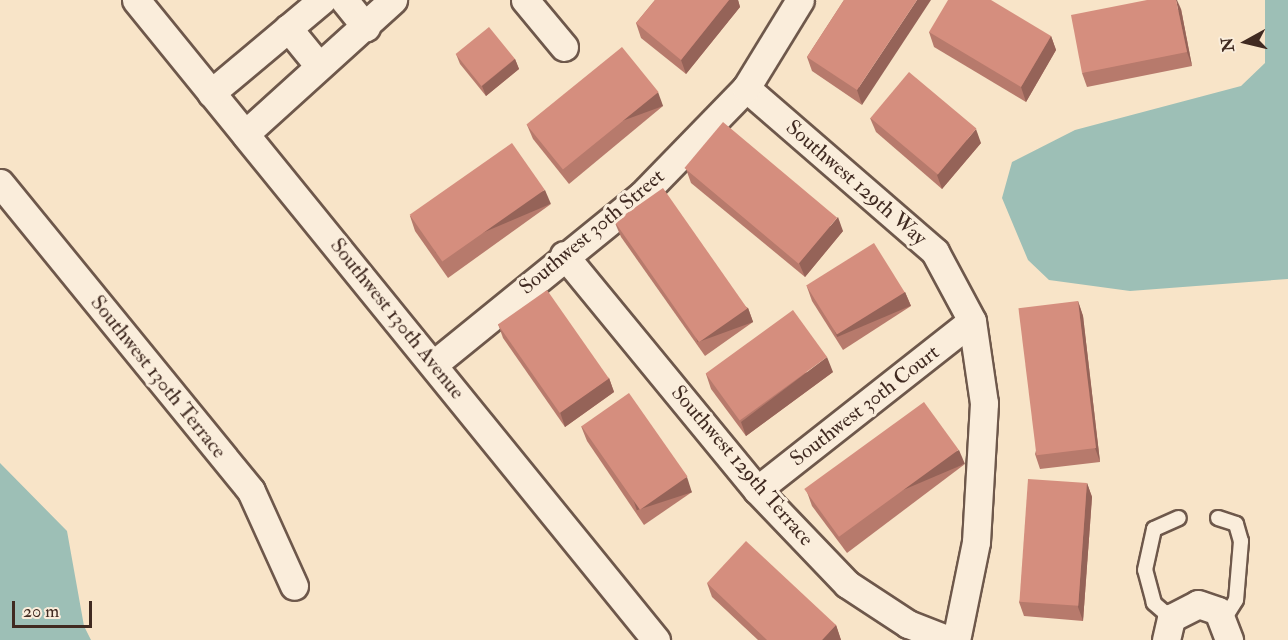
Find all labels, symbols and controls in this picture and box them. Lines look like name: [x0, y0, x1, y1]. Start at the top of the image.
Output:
north arrow: [1216, 12, 1276, 72]
text: N: [1217, 36, 1239, 53]
street label: Southwest 129th Way: [780, 115, 932, 251]
street label: Southwest 30th Street: [514, 164, 670, 300]
street label: Southwest 130th Avenue: [324, 234, 470, 404]
street label: Southwest 130th Terrace: [85, 291, 231, 463]
street label: Southwest 30th Court: [785, 340, 945, 472]
street label: Southwest 129th Terrace: [665, 381, 819, 551]
scale bar: [15, 589, 94, 627]
text: 20 m: [23, 600, 59, 623]

